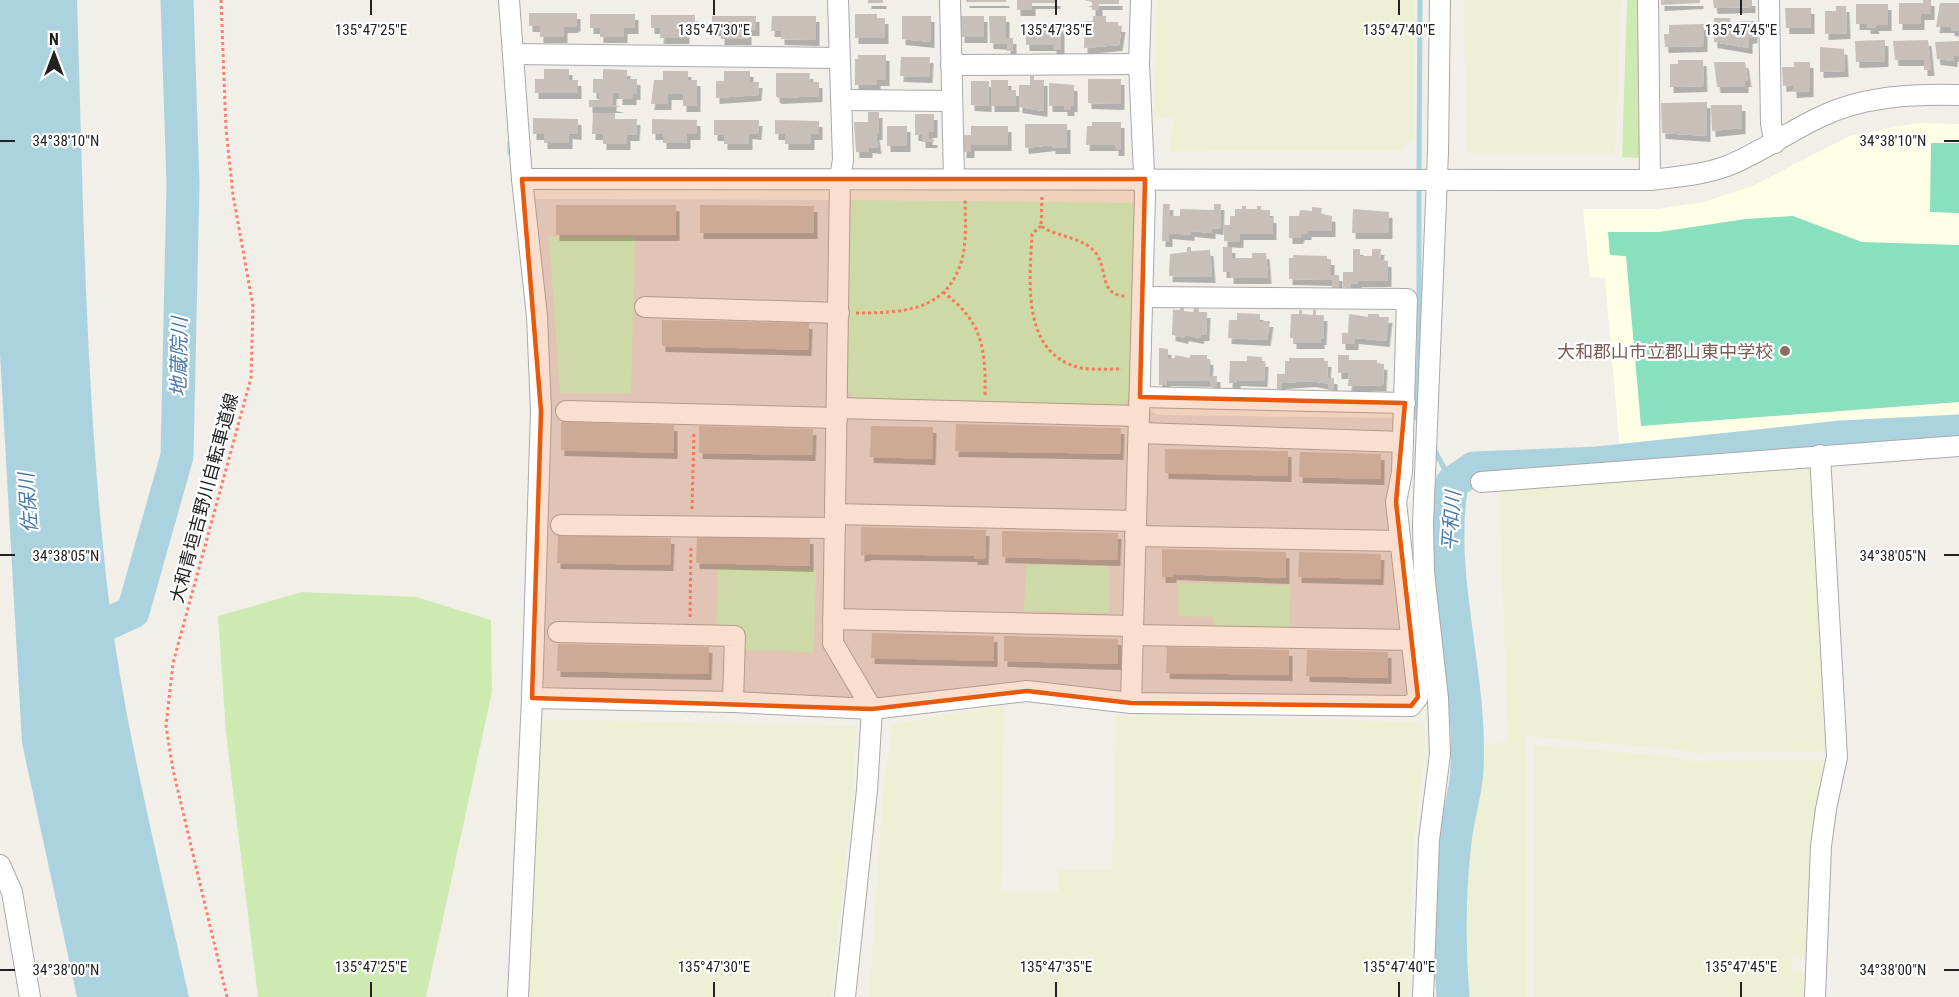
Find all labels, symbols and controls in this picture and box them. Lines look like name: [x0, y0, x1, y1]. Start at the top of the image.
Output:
text: 135°47'25"E: [335, 21, 407, 39]
text: 135°47'30"E: [678, 21, 750, 39]
text: 135°47'35"E: [1020, 21, 1092, 39]
text: 135°47'40"E: [1363, 21, 1435, 39]
text: 135°47'45"E: [1705, 21, 1777, 39]
north arrow: [24, 24, 84, 84]
text: N: [49, 30, 59, 49]
text: 34°38'10"N: [33, 132, 99, 150]
text: 34°38'10"N: [1860, 132, 1926, 150]
water label: 地蔵院川: [166, 315, 192, 397]
place label: 大和郡山市立郡山東中学校: [1557, 341, 1773, 362]
marker: 大和郡山市立郡山東中学校: [1778, 344, 1792, 358]
street label: 大和青垣吉野川自転車道線: [166, 391, 242, 605]
water label: 佐保川: [14, 470, 42, 534]
water label: 平和川: [1437, 488, 1465, 552]
text: 34°38'05"N: [33, 547, 99, 565]
text: 34°38'05"N: [1860, 547, 1926, 565]
text: 135°47'25"E: [335, 958, 407, 976]
text: 135°47'30"E: [678, 958, 750, 976]
text: 135°47'35"E: [1020, 958, 1092, 976]
text: 135°47'40"E: [1363, 958, 1435, 976]
text: 135°47'45"E: [1705, 958, 1777, 976]
text: 34°38'00"N: [33, 961, 99, 979]
text: 34°38'00"N: [1860, 961, 1926, 979]

